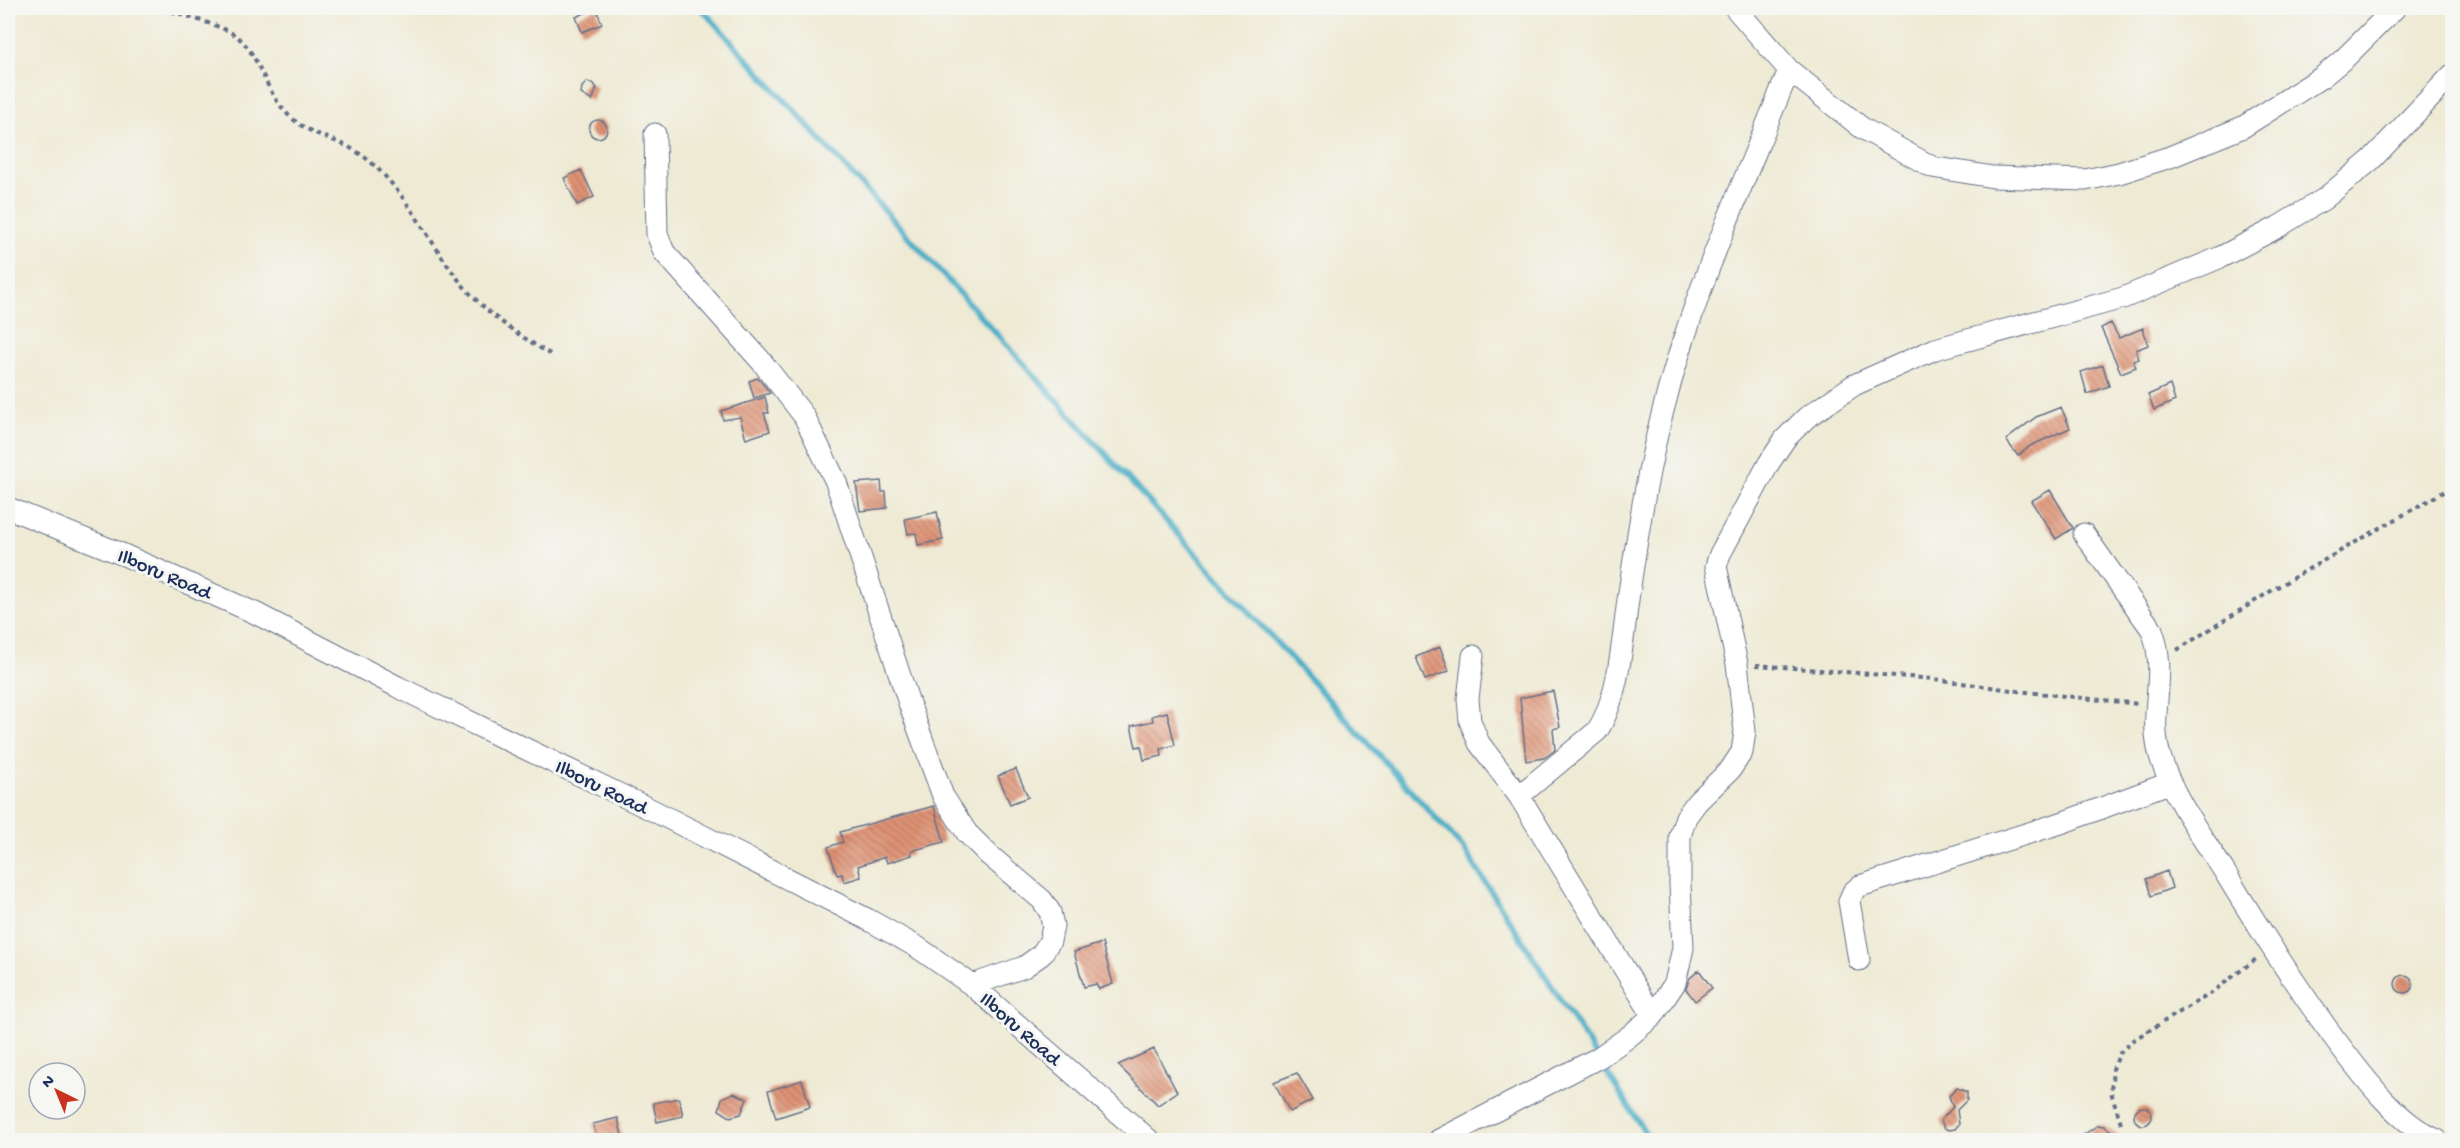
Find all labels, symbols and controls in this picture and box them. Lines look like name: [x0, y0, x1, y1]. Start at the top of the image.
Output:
street label: Ilboru Road: [113, 545, 216, 608]
street label: Ilboru Road: [550, 756, 652, 823]
street label: Ilboru Road: [973, 988, 1066, 1074]
north arrow: [27, 1061, 87, 1121]
text: N: [39, 1072, 60, 1093]

